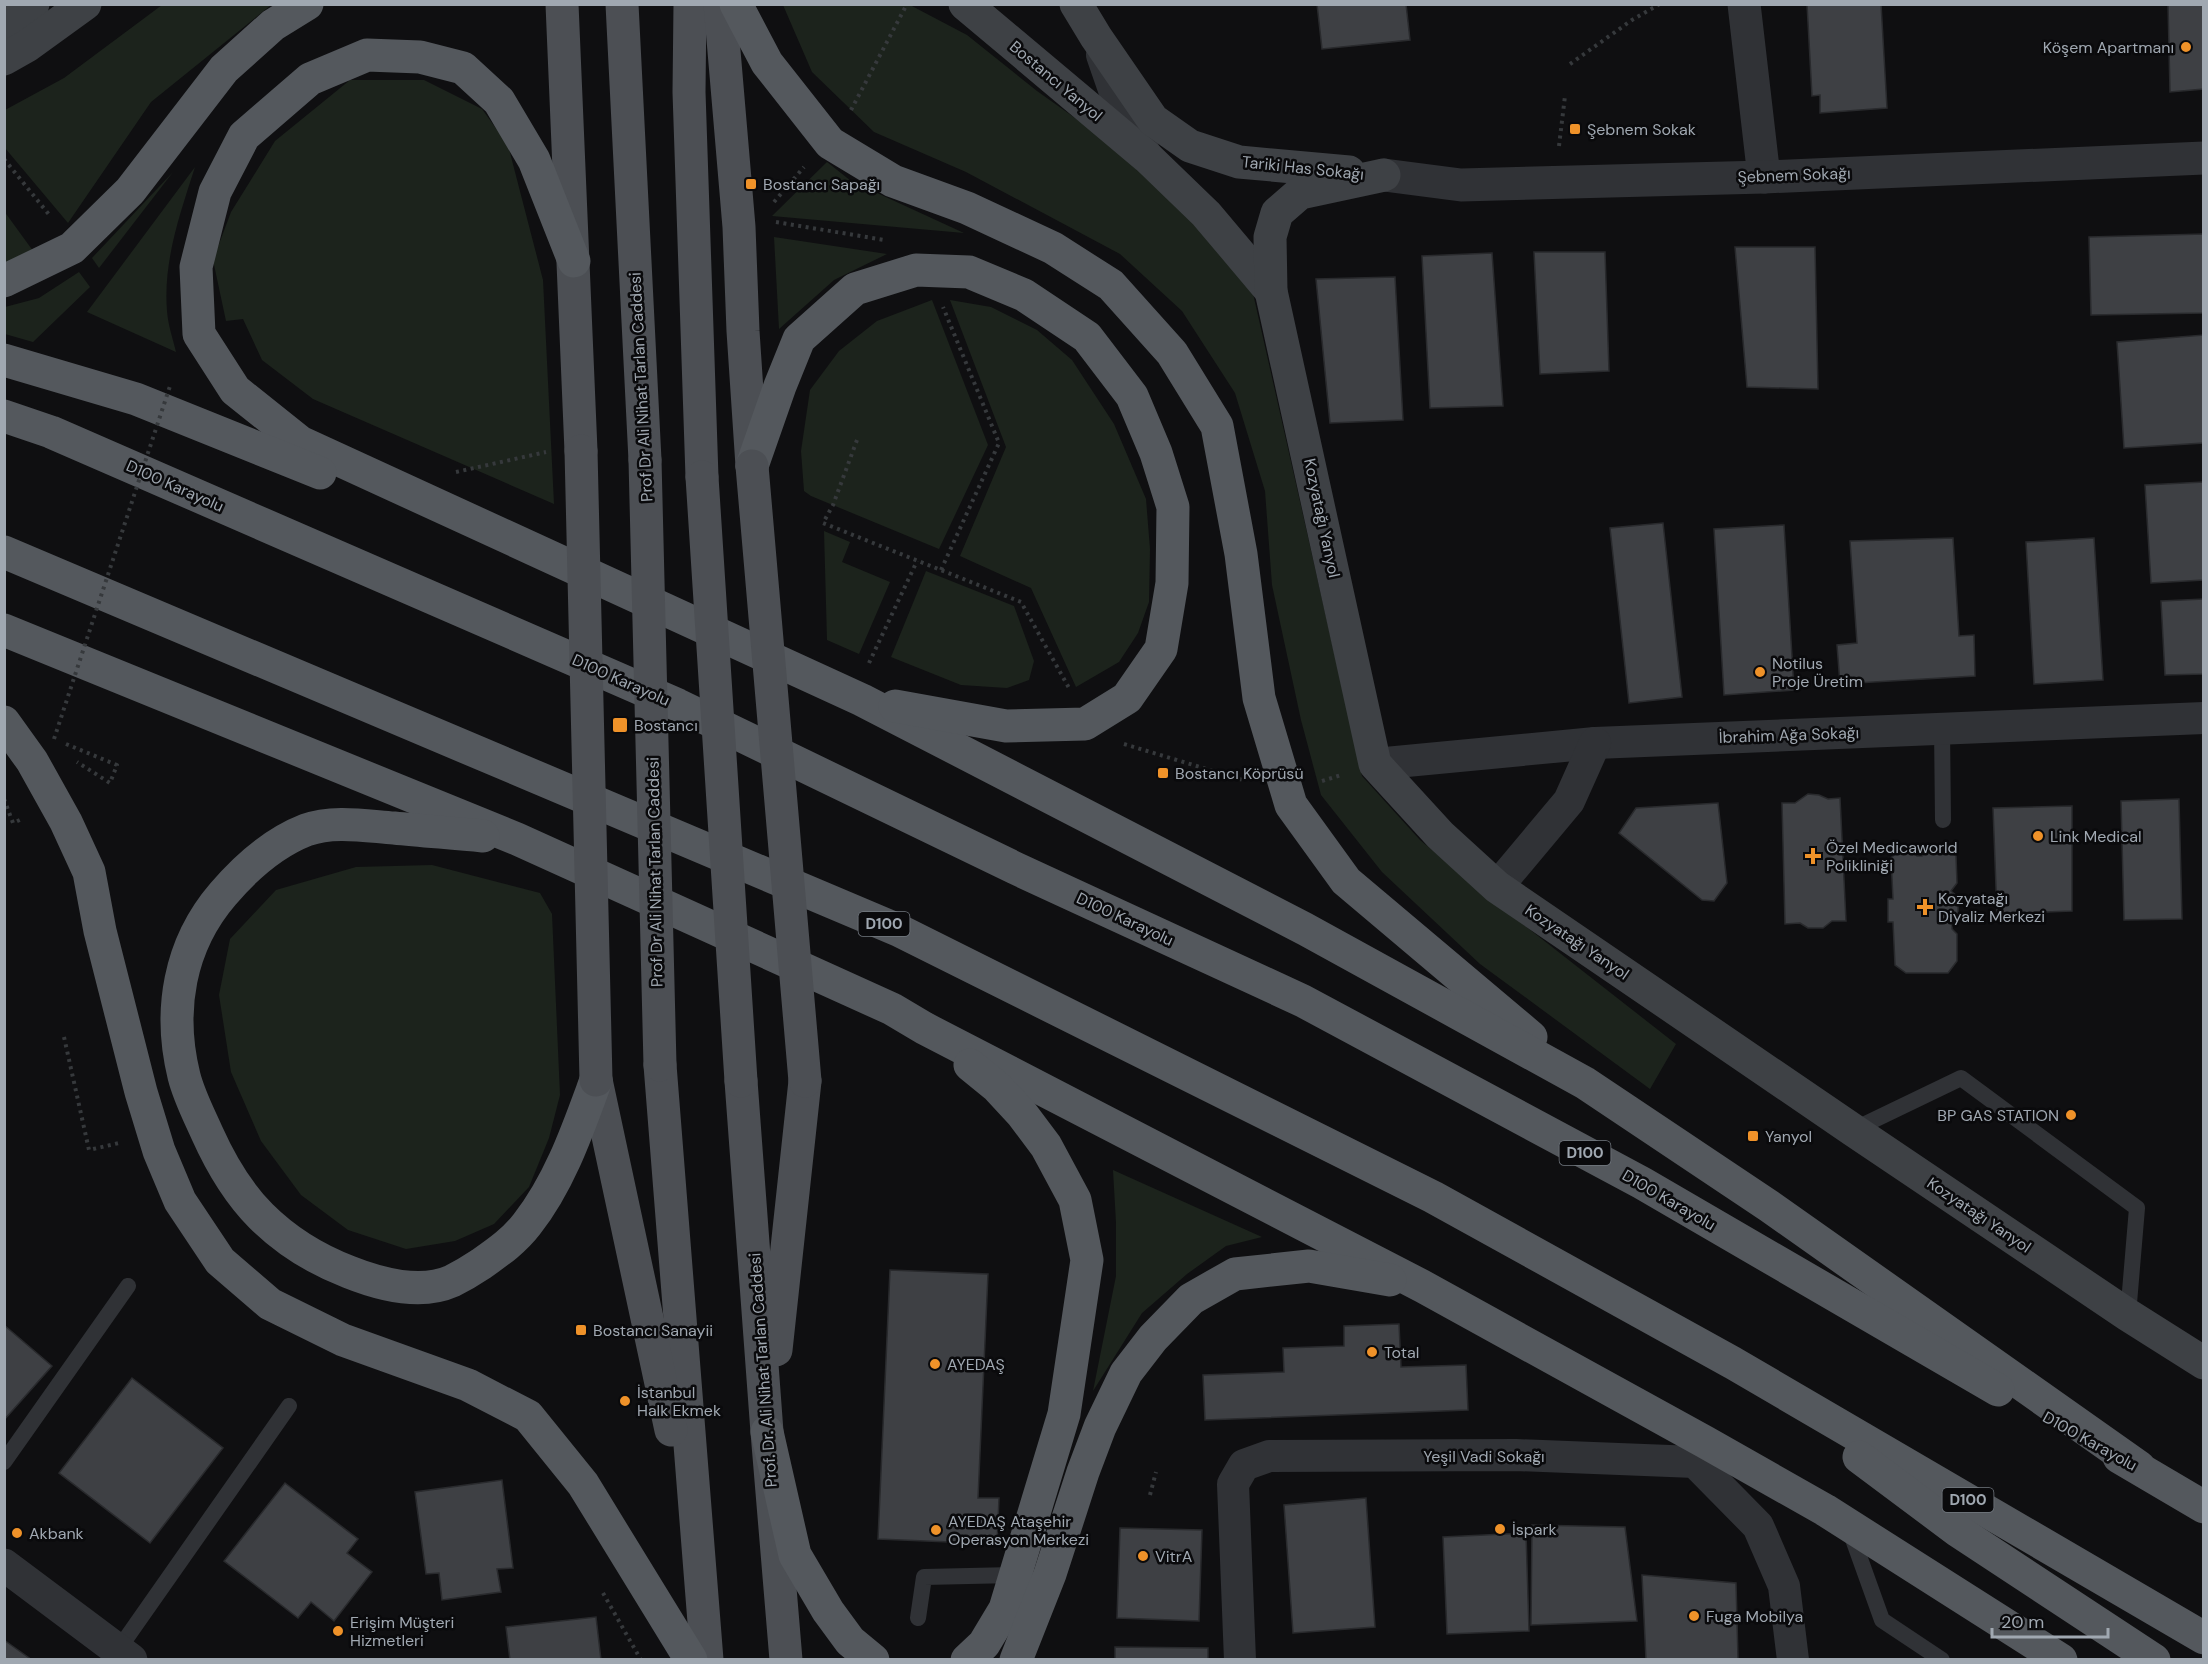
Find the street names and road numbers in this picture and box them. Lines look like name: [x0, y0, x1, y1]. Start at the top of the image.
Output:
street label: Bostancı Yanyol: [1005, 36, 1107, 126]
street label: Tariki Has Sokağı: [1241, 151, 1365, 185]
street label: Şebnem Sokağı: [1737, 163, 1851, 187]
street label: Prof Dr Ali Nihat Tarlan Caddesi: [624, 272, 658, 502]
street label: D100 Karayolu: [123, 455, 227, 517]
street label: Kozyatağı Yanyol: [1299, 457, 1345, 579]
street label: D100 Karayolu: [569, 649, 673, 711]
street label: İbrahim Ağa Sokağı: [1718, 722, 1860, 748]
street label: Prof Dr Ali Nihat Tarlan Caddesi: [642, 757, 668, 987]
street label: D100 Karayolu: [1073, 887, 1177, 951]
street label: Kozyatağı Yanyol: [1521, 899, 1633, 985]
road number: D100: [858, 912, 910, 936]
road number: D100: [1560, 1141, 1610, 1165]
street label: D100 Karayolu: [1618, 1165, 1720, 1235]
street label: Kozyatağı Yanyol: [1923, 1172, 2035, 1258]
street label: Prof. Dr. Ali Nihat Tarlan Caddesi: [744, 1252, 782, 1488]
street label: D100 Karayolu: [2039, 1406, 2141, 1476]
street label: Yeşil Vadi Sokağı: [1423, 1446, 1545, 1467]
road number: D100: [1942, 1488, 1994, 1512]

